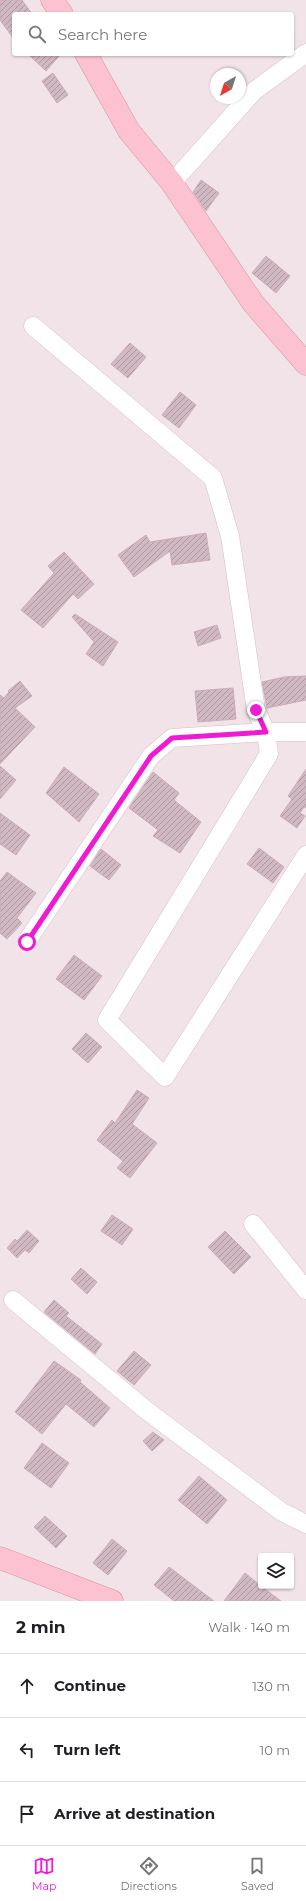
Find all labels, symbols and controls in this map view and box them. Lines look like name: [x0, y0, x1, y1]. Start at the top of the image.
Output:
search box: [12, 12, 294, 56]
icon: search: [26, 23, 48, 45]
text: Search here: [58, 25, 147, 44]
north arrow: [210, 68, 246, 104]
route end: [247, 701, 265, 719]
route start: [18, 933, 36, 951]
map controls: [258, 1553, 294, 1589]
button: layers: [258, 1553, 294, 1589]
text: 2 min: [16, 1617, 66, 1637]
text: Walk · 140 m: [208, 1619, 290, 1635]
icon: ahead: [16, 1675, 38, 1697]
text: Continue: [54, 1676, 126, 1695]
text: 130 m: [252, 1678, 290, 1694]
icon: left: [16, 1739, 38, 1761]
text: Turn left: [54, 1740, 121, 1759]
text: 10 m: [260, 1742, 290, 1758]
icon: arrive: [16, 1803, 38, 1825]
text: Arrive at destination: [54, 1804, 215, 1823]
tab: Map: [32, 1855, 56, 1893]
tab: Directions: [121, 1855, 177, 1893]
tab: Saved: [241, 1855, 274, 1893]

